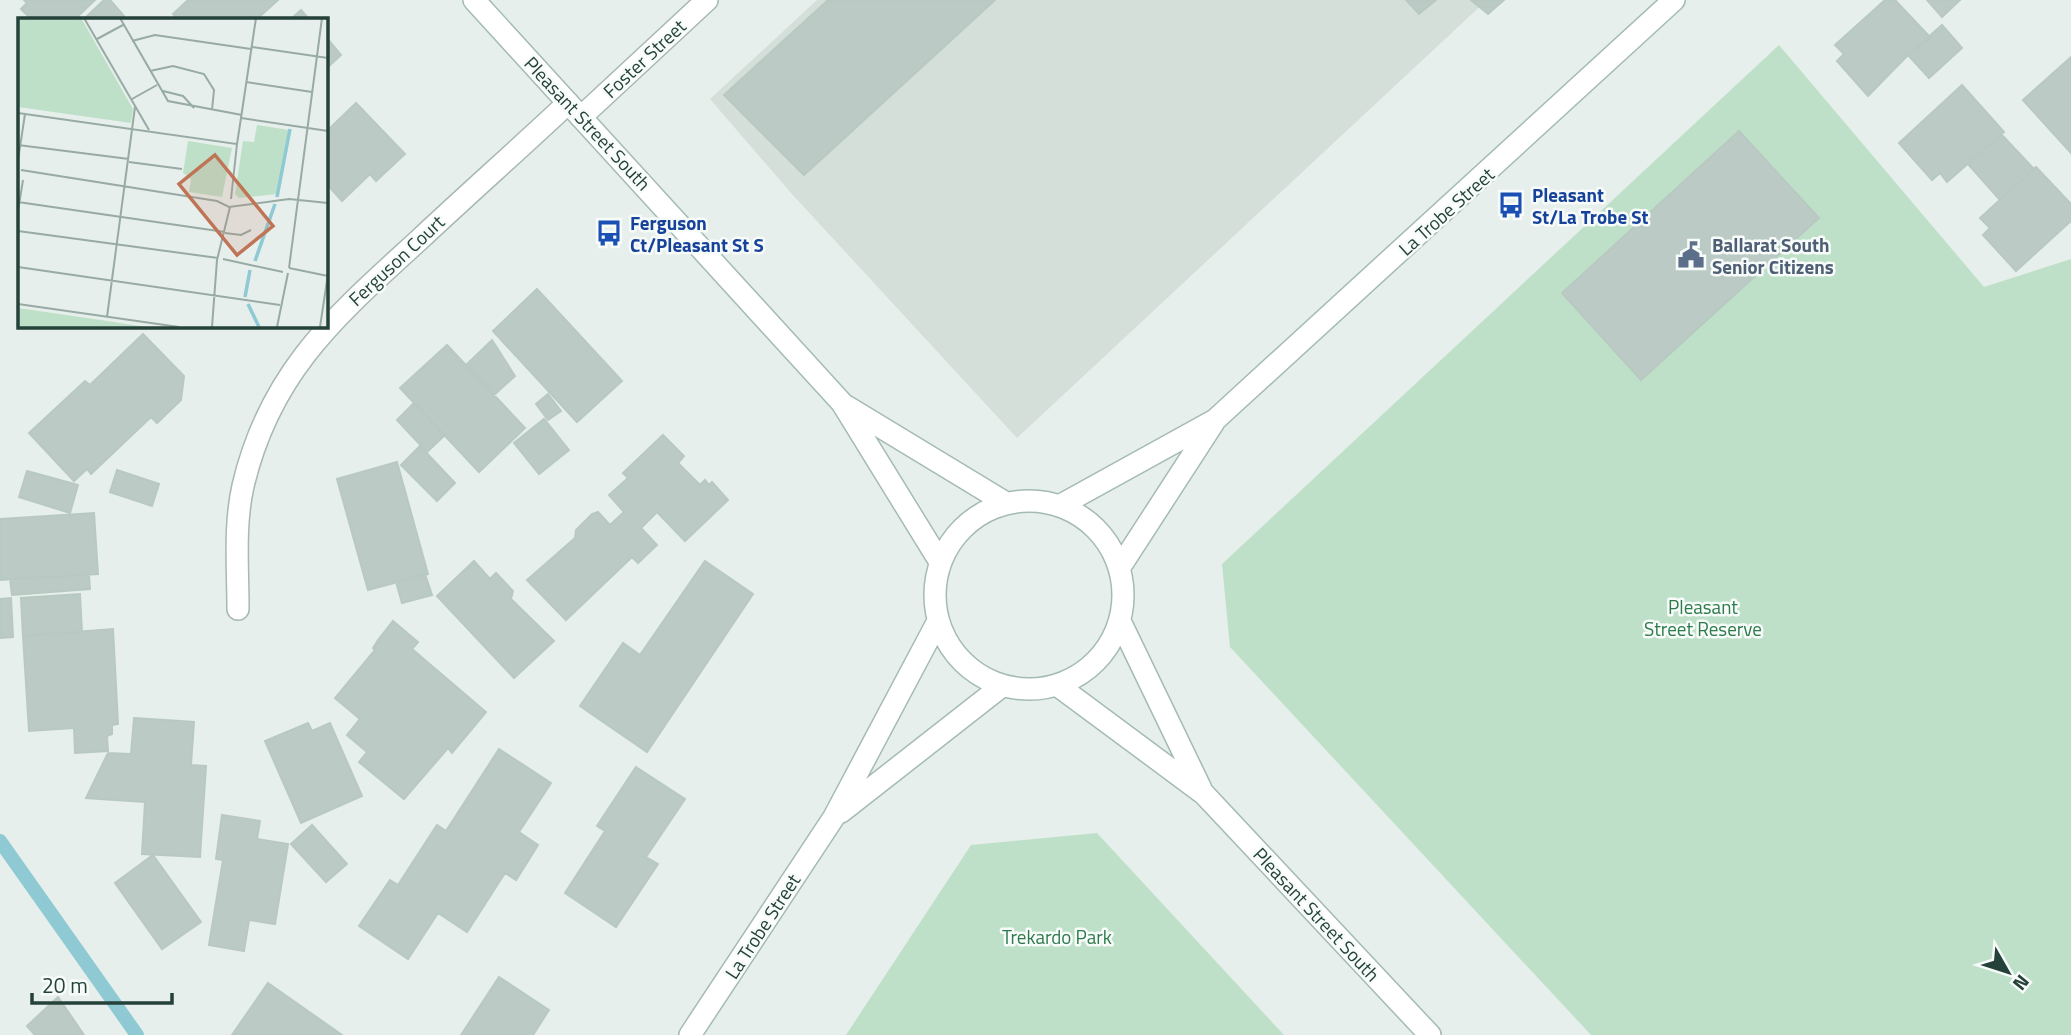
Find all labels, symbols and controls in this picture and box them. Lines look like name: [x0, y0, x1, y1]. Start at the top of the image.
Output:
street label: Foster Street: [596, 12, 692, 104]
inset map: [18, 18, 327, 327]
street label: Pleasant Street South: [518, 49, 658, 197]
street label: La Trobe Street: [1392, 160, 1501, 262]
place label: Pleasant St/La Trobe St: [1532, 180, 1648, 231]
bus stop icon: Pleasant St/La Trobe St: [1496, 190, 1526, 220]
street label: Ferguson Court: [341, 207, 451, 312]
place label: Ferguson Ct/Pleasant St S: [630, 208, 764, 259]
bus stop icon: Ferguson Ct/Pleasant St S: [594, 218, 624, 248]
place label: Ballarat South Senior Citizens: [1712, 230, 1834, 281]
public building icon: Ballarat South Senior Citizens: [1676, 240, 1706, 270]
park label: Pleasant Street Reserve: [1644, 592, 1762, 643]
street label: Pleasant Street South: [1247, 840, 1387, 988]
street label: La Trobe Street: [717, 867, 807, 984]
park label: Trekardo Park: [1002, 922, 1112, 951]
north arrow: [1973, 937, 2043, 1007]
scale bar: [32, 962, 172, 1006]
text: 20 m: [42, 969, 88, 1001]
text: N: [2006, 969, 2037, 997]

